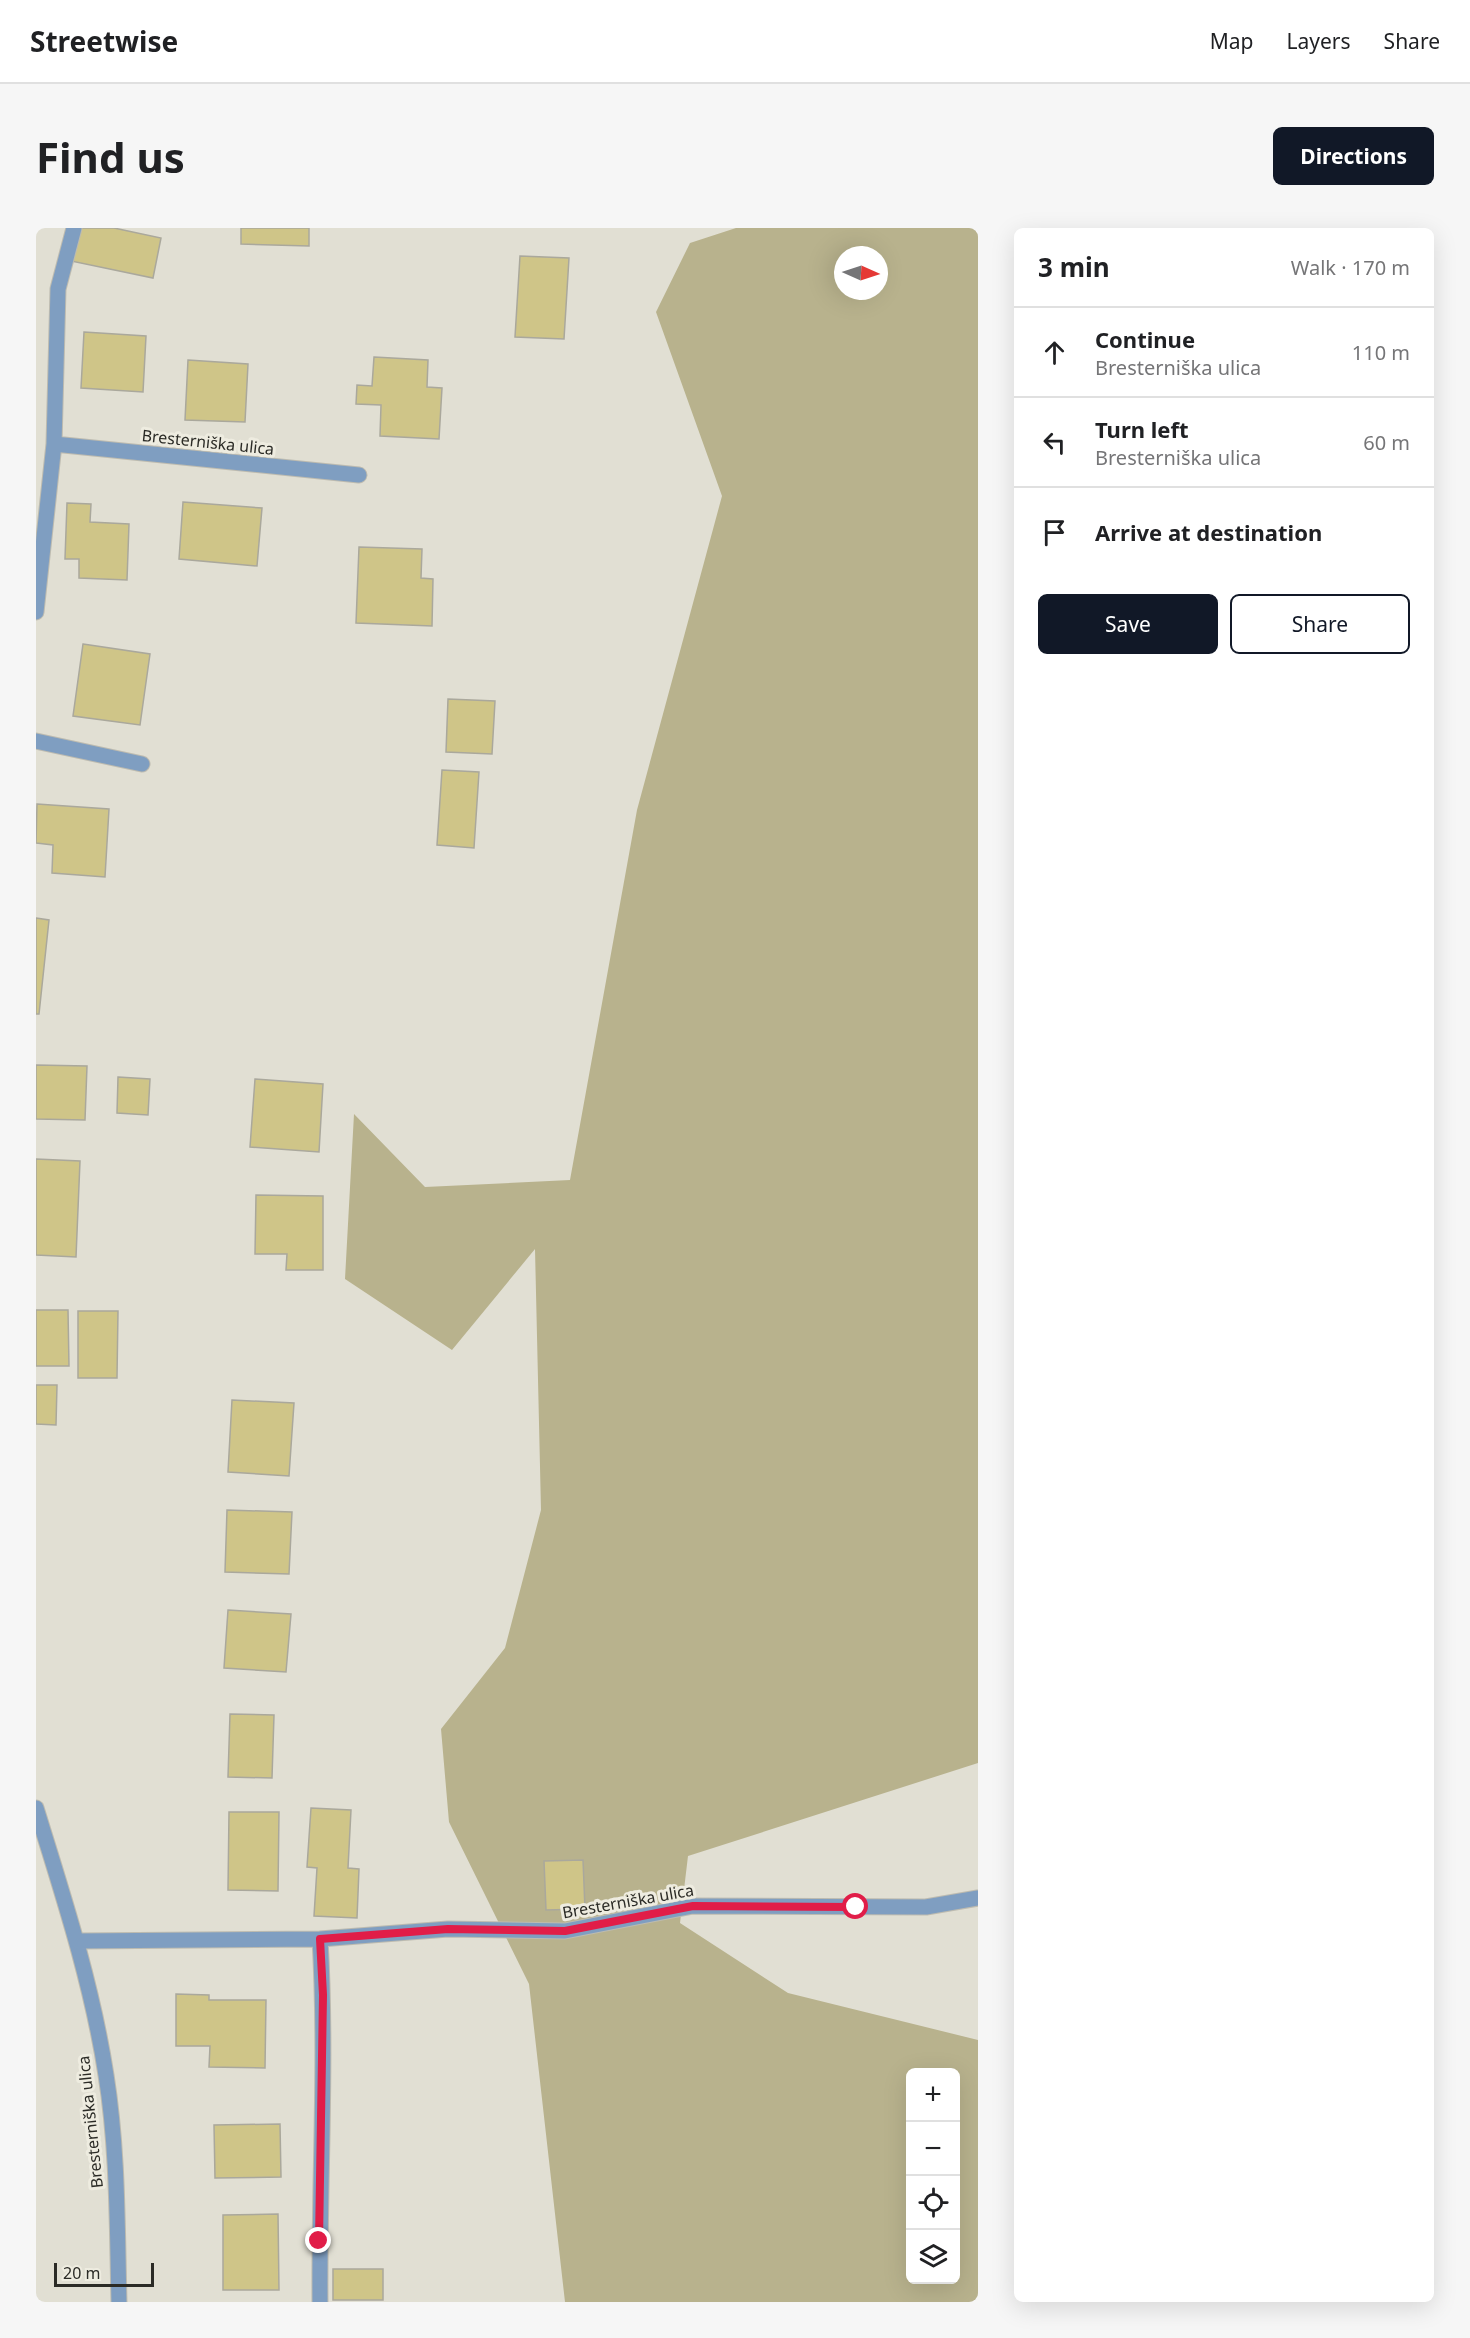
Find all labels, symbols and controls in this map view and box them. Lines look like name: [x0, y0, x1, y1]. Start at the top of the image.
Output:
text: Streetwise: [30, 22, 178, 60]
text: Map: [1210, 27, 1254, 55]
text: Layers: [1287, 27, 1351, 55]
text: Share: [1384, 27, 1440, 55]
button: Directions: [1273, 127, 1434, 185]
text: Find us: [36, 128, 185, 185]
north arrow: [834, 246, 888, 300]
text: 3 min: [1038, 249, 1110, 285]
text: Walk · 170 m: [1291, 254, 1410, 281]
text: Continue: [1095, 324, 1195, 354]
icon: ahead: [1038, 336, 1071, 369]
text: 110 m: [1352, 339, 1410, 366]
text: Bresterniška ulica: [1095, 354, 1261, 381]
text: Turn left: [1095, 414, 1189, 444]
street label: Bresterniška ulica: [141, 424, 275, 460]
icon: left: [1038, 426, 1071, 459]
text: 60 m: [1363, 429, 1410, 456]
text: Bresterniška ulica: [1095, 444, 1261, 471]
icon: arrive: [1038, 516, 1071, 549]
text: Arrive at destination: [1095, 517, 1322, 547]
button: Save: [1038, 594, 1218, 654]
button: Share: [1230, 594, 1410, 654]
street label: Bresterniška ulica: [561, 1879, 695, 1923]
route start: [842, 1893, 868, 1919]
street label: Bresterniška ulica: [72, 2055, 108, 2189]
map controls: [906, 2068, 960, 2284]
button: +: [906, 2068, 960, 2122]
button: −: [906, 2122, 960, 2176]
button: locate: [906, 2176, 960, 2230]
route end: [305, 2227, 331, 2253]
button: layers: [906, 2230, 960, 2284]
scale bar: [54, 2260, 154, 2288]
text: 20 m: [63, 2262, 100, 2284]

